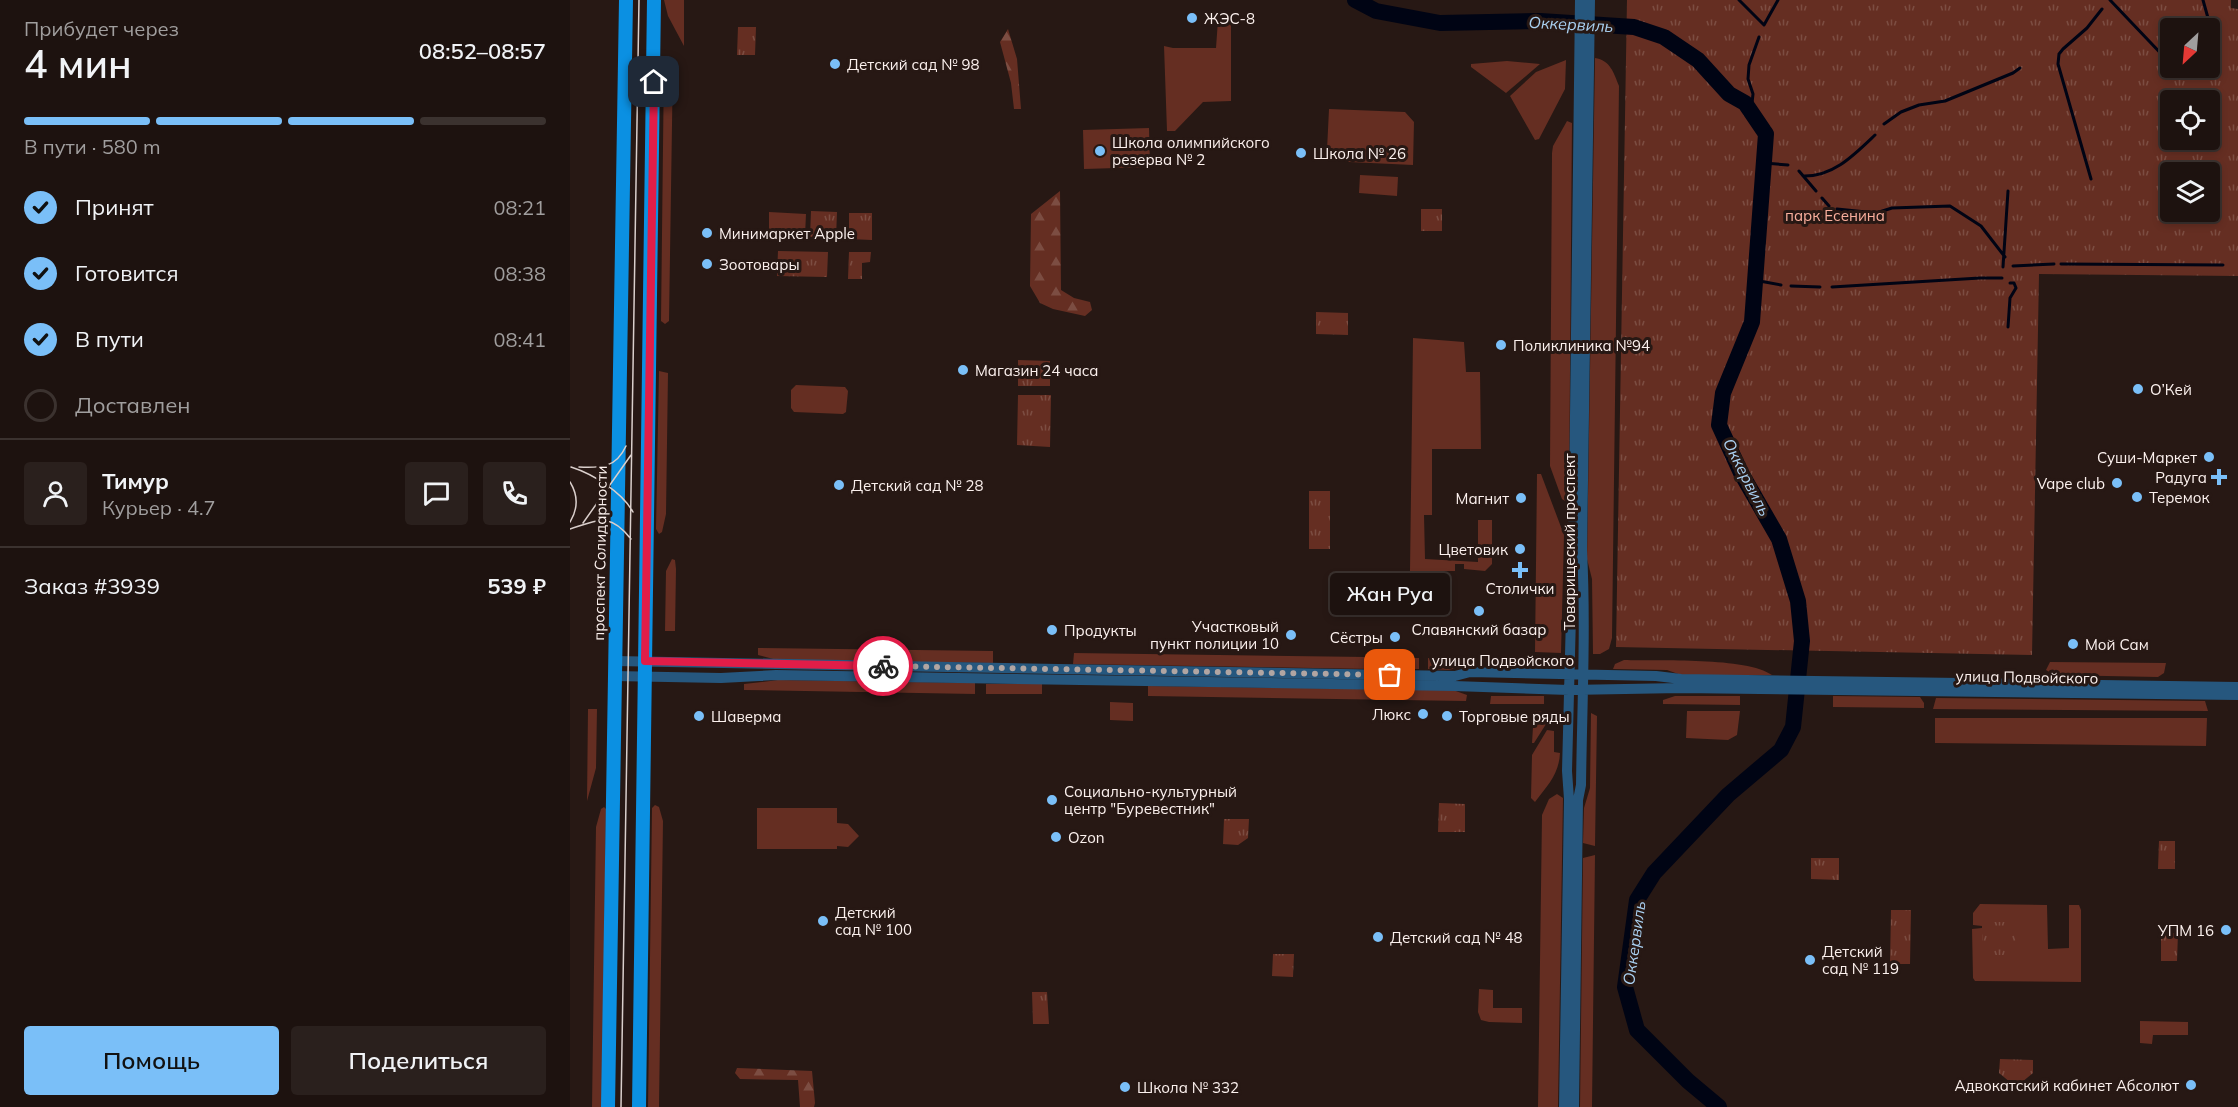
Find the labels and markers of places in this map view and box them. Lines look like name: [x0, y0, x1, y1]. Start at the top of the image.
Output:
place label: ЖЭС-8: [1204, 9, 1255, 28]
marker: ЖЭС-8: [1185, 11, 1199, 25]
place label: Детский сад № 98: [847, 55, 980, 74]
pin: [628, 56, 679, 107]
marker: Детский сад № 98: [828, 57, 842, 71]
place label: Школа олимпийского резерва № 2: [1112, 133, 1270, 169]
marker: Школа олимпийского резерва № 2: [1093, 144, 1107, 158]
place label: Школа № 26: [1313, 144, 1406, 163]
marker: Школа № 26: [1294, 146, 1308, 160]
place label: Минимаркет Apple: [719, 224, 855, 243]
marker: Минимаркет Apple: [700, 226, 714, 240]
place label: Зоотовары: [719, 255, 800, 274]
marker: Зоотовары: [700, 257, 714, 271]
place label: Поликлиника №94: [1513, 336, 1650, 355]
marker: Поликлиника №94: [1494, 338, 1508, 352]
place label: Магазин 24 часа: [975, 361, 1099, 380]
marker: Магазин 24 часа: [956, 363, 970, 377]
place label: О’Кей: [2150, 380, 2192, 399]
marker: О’Кей: [2131, 382, 2145, 396]
place label: Суши-Маркет: [2097, 448, 2197, 467]
marker: Суши-Маркет: [2202, 450, 2216, 464]
place label: Радуга: [2155, 468, 2207, 487]
marker: Радуга: [2212, 470, 2226, 484]
place label: Vape club: [2037, 474, 2105, 493]
place label: Детский сад № 28: [851, 476, 984, 495]
marker: Vape club: [2110, 476, 2124, 490]
marker: Детский сад № 28: [832, 478, 846, 492]
place label: Теремок: [2149, 488, 2210, 507]
place label: Магнит: [1456, 489, 1509, 508]
marker: Теремок: [2130, 490, 2144, 504]
marker: Магнит: [1514, 491, 1528, 505]
place label: Цветовик: [1438, 540, 1509, 559]
marker: Цветовик: [1513, 542, 1527, 556]
marker: Столички: [1513, 563, 1527, 577]
callout: Жан Руа: [1330, 573, 1450, 615]
place label: Столички: [1486, 579, 1554, 598]
marker: Славянский базар: [1472, 604, 1486, 618]
place label: Участковый пункт полиции 10: [1150, 617, 1279, 653]
place label: Славянский базар: [1411, 620, 1547, 639]
place label: Продукты: [1064, 621, 1137, 640]
marker: Продукты: [1045, 623, 1059, 637]
marker: Участковый пункт полиции 10: [1284, 628, 1298, 642]
place label: Сёстры: [1330, 628, 1383, 647]
marker: Сёстры: [1388, 630, 1402, 644]
place label: Мой Сам: [2085, 635, 2149, 654]
marker: Мой Сам: [2066, 637, 2080, 651]
pin: [1364, 649, 1415, 700]
place label: Люкс: [1372, 705, 1411, 724]
place label: Шаверма: [711, 707, 781, 726]
marker: Люкс: [1416, 707, 1430, 721]
place label: Торговые ряды: [1459, 707, 1570, 726]
marker: Шаверма: [692, 709, 706, 723]
marker: Торговые ряды: [1440, 709, 1454, 723]
place label: Социально-культурный центр "Буревестник": [1064, 782, 1237, 818]
marker: Социально-культурный центр "Буревестник": [1045, 793, 1059, 807]
place label: Ozon: [1068, 828, 1105, 847]
marker: Ozon: [1049, 830, 1063, 844]
place label: Детский сад № 100: [835, 903, 912, 939]
marker: Детский сад № 100: [816, 914, 830, 928]
place label: УПМ 16: [2157, 921, 2214, 940]
marker: УПМ 16: [2219, 923, 2233, 937]
place label: Детский сад № 48: [1390, 928, 1523, 947]
marker: Детский сад № 48: [1371, 930, 1385, 944]
place label: Детский сад № 119: [1822, 942, 1899, 978]
marker: Детский сад № 119: [1803, 953, 1817, 967]
place label: Адвокатский кабинет Абсолют: [1954, 1076, 2179, 1095]
place label: Школа № 332: [1137, 1078, 1239, 1097]
marker: Адвокатский кабинет Абсолют: [2184, 1078, 2198, 1092]
marker: Школа № 332: [1118, 1080, 1132, 1094]

